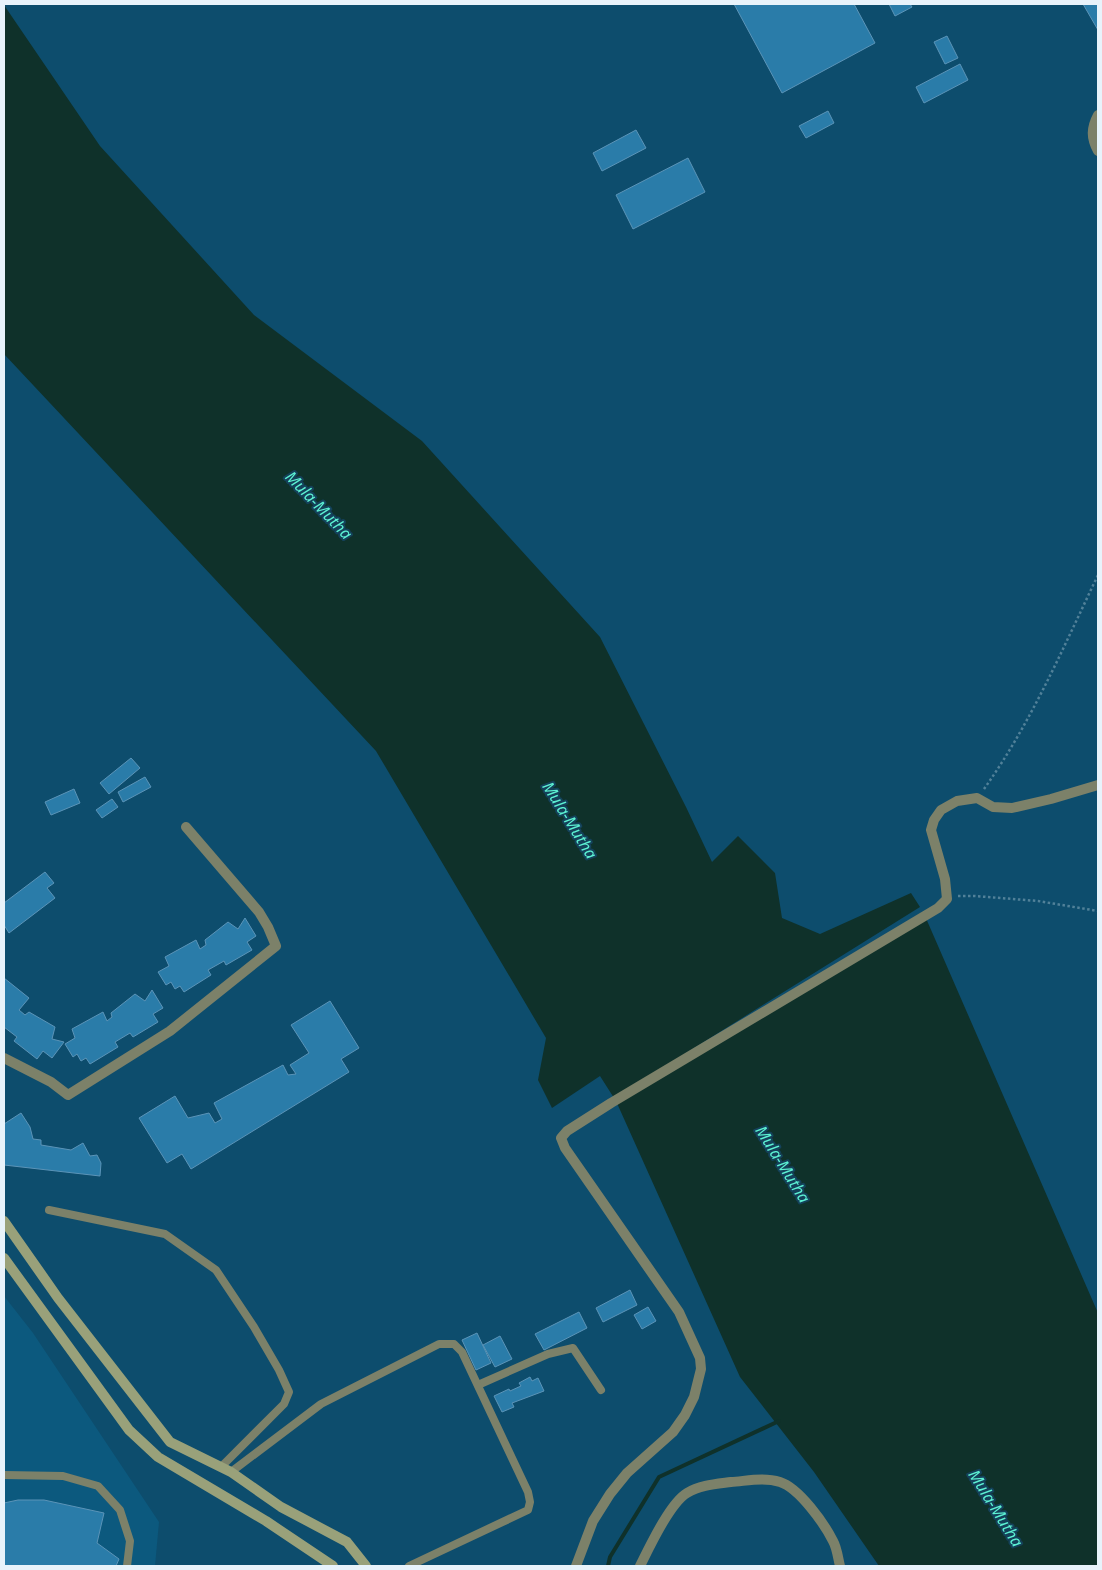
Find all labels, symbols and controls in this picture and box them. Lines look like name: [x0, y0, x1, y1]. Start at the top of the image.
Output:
water label: Mula-Mutha: [281, 466, 357, 544]
water label: Mula-Mutha: [538, 777, 602, 863]
water label: Mula-Mutha: [751, 1121, 815, 1207]
water label: Mula-Mutha: [964, 1465, 1028, 1551]

